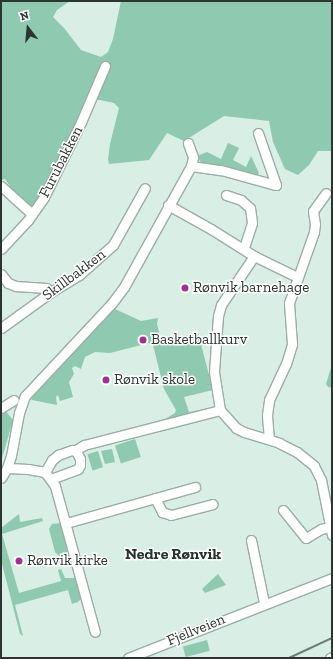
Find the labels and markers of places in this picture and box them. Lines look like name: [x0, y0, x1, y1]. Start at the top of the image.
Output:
place label: Rønvik barnehage: [193, 279, 309, 297]
marker: Rønvik barnehage: [180, 283, 190, 293]
place label: Basketballkurv: [151, 331, 247, 349]
marker: Basketballkurv: [138, 335, 148, 345]
place label: Rønvik skole: [114, 371, 195, 389]
marker: Rønvik skole: [101, 375, 111, 385]
place label: Rønvik kirke: [27, 552, 108, 570]
marker: Rønvik kirke: [14, 556, 24, 566]

